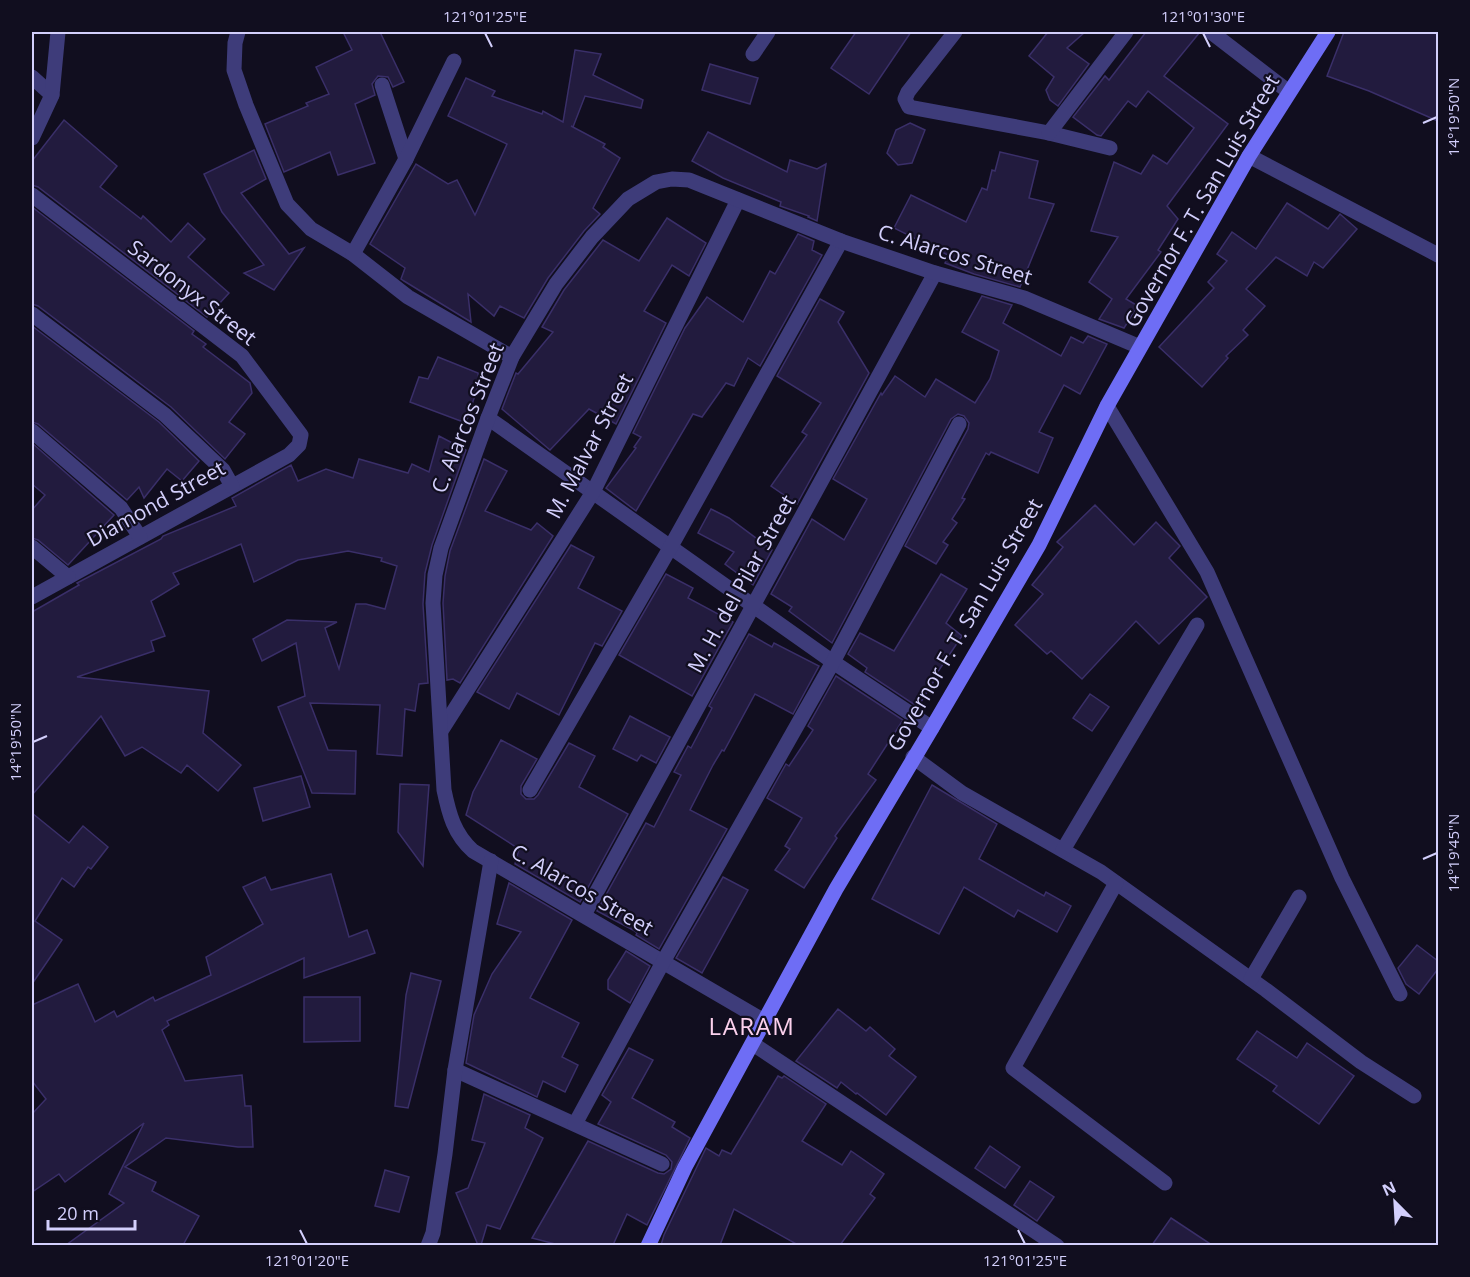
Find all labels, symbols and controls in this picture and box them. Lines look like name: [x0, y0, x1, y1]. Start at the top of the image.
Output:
text: 121°01'25"E: [443, 6, 527, 26]
text: 121°01'30"E: [1161, 6, 1245, 26]
street label: Governor F. T. San Luis Street: [1117, 69, 1285, 332]
text: 14°19'50"N: [1443, 78, 1463, 156]
street label: C. Alarcos Street: [875, 217, 1036, 291]
street label: Sardonyx Street: [123, 233, 263, 351]
street label: C. Alarcos Street: [424, 338, 510, 497]
street label: M. Malvar Street: [539, 368, 639, 523]
street label: Diamond Street: [81, 454, 230, 553]
street label: M. H. del Pilar Street: [681, 490, 802, 677]
street label: Governor F. T. San Luis Street: [880, 493, 1048, 756]
text: 14°19'50"N: [5, 703, 25, 781]
text: 14°19'45"N: [1443, 814, 1463, 892]
street label: C. Alarcos Street: [506, 837, 659, 941]
district label: LARAM: [709, 1009, 795, 1042]
north arrow: [1365, 1172, 1425, 1232]
text: N: [1378, 1176, 1399, 1201]
scale bar: [48, 1193, 135, 1231]
text: 20 m: [57, 1201, 99, 1225]
text: 121°01'20"E: [265, 1250, 349, 1270]
text: 121°01'25"E: [983, 1250, 1067, 1270]

